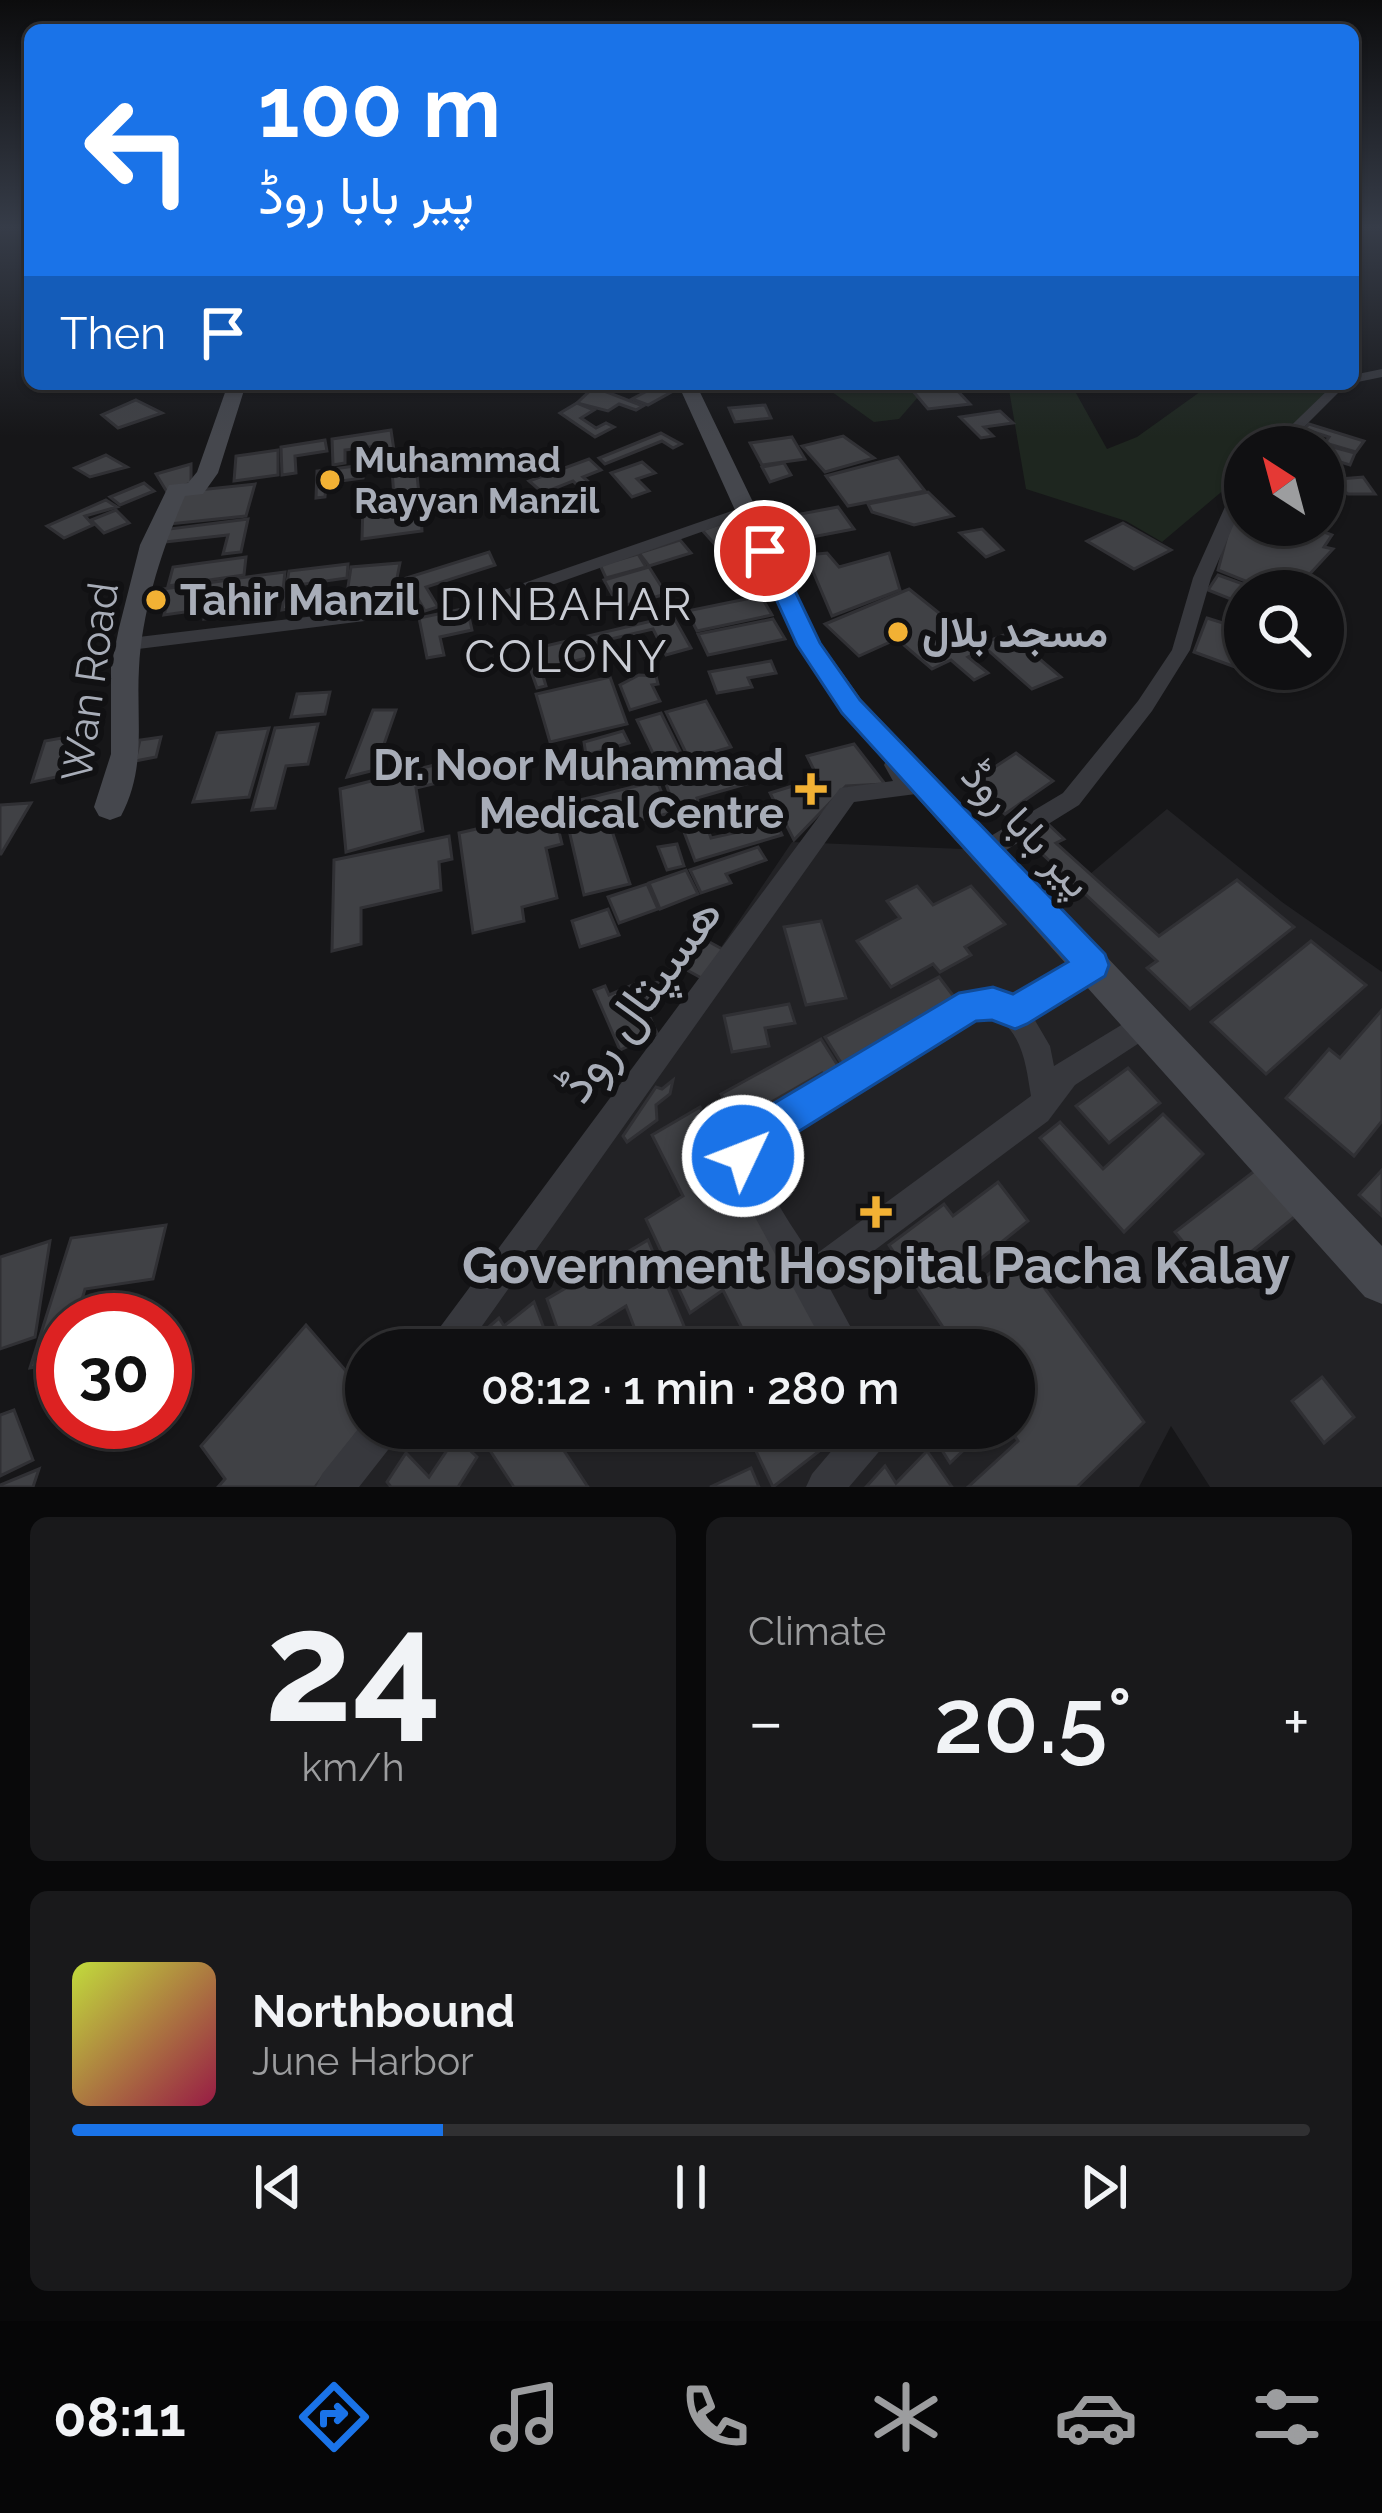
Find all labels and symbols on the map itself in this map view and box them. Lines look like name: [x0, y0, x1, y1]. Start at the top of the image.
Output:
north arrow: [1224, 426, 1344, 546]
place label: Muhammad Rayyan Manzil: [354, 438, 600, 521]
marker: Muhammad Rayyan Manzil: [317, 467, 343, 493]
pin: [714, 500, 816, 602]
place label: Tahir Manzil: [180, 576, 419, 625]
district label: DINBAHAR COLONY: [440, 578, 694, 683]
street label: Wan Road: [52, 579, 128, 785]
marker: Tahir Manzil: [143, 587, 169, 613]
place label: مسجد بلال: [922, 608, 1108, 657]
marker: مسجد بلال: [885, 619, 911, 645]
place label: Dr. Noor Muhammad Medical Centre: [373, 741, 784, 838]
street label: پیر بابا روڈ: [949, 751, 1102, 910]
marker: Dr. Noor Muhammad Medical Centre: [795, 773, 827, 805]
street label: ھسپتال روڈ: [544, 885, 738, 1116]
position arrow: [680, 1093, 806, 1219]
marker: Government Hospital Pacha Kalay: [860, 1196, 892, 1228]
place label: Government Hospital Pacha Kalay: [462, 1235, 1290, 1295]
speed limit sign: 30: [36, 1293, 192, 1449]

